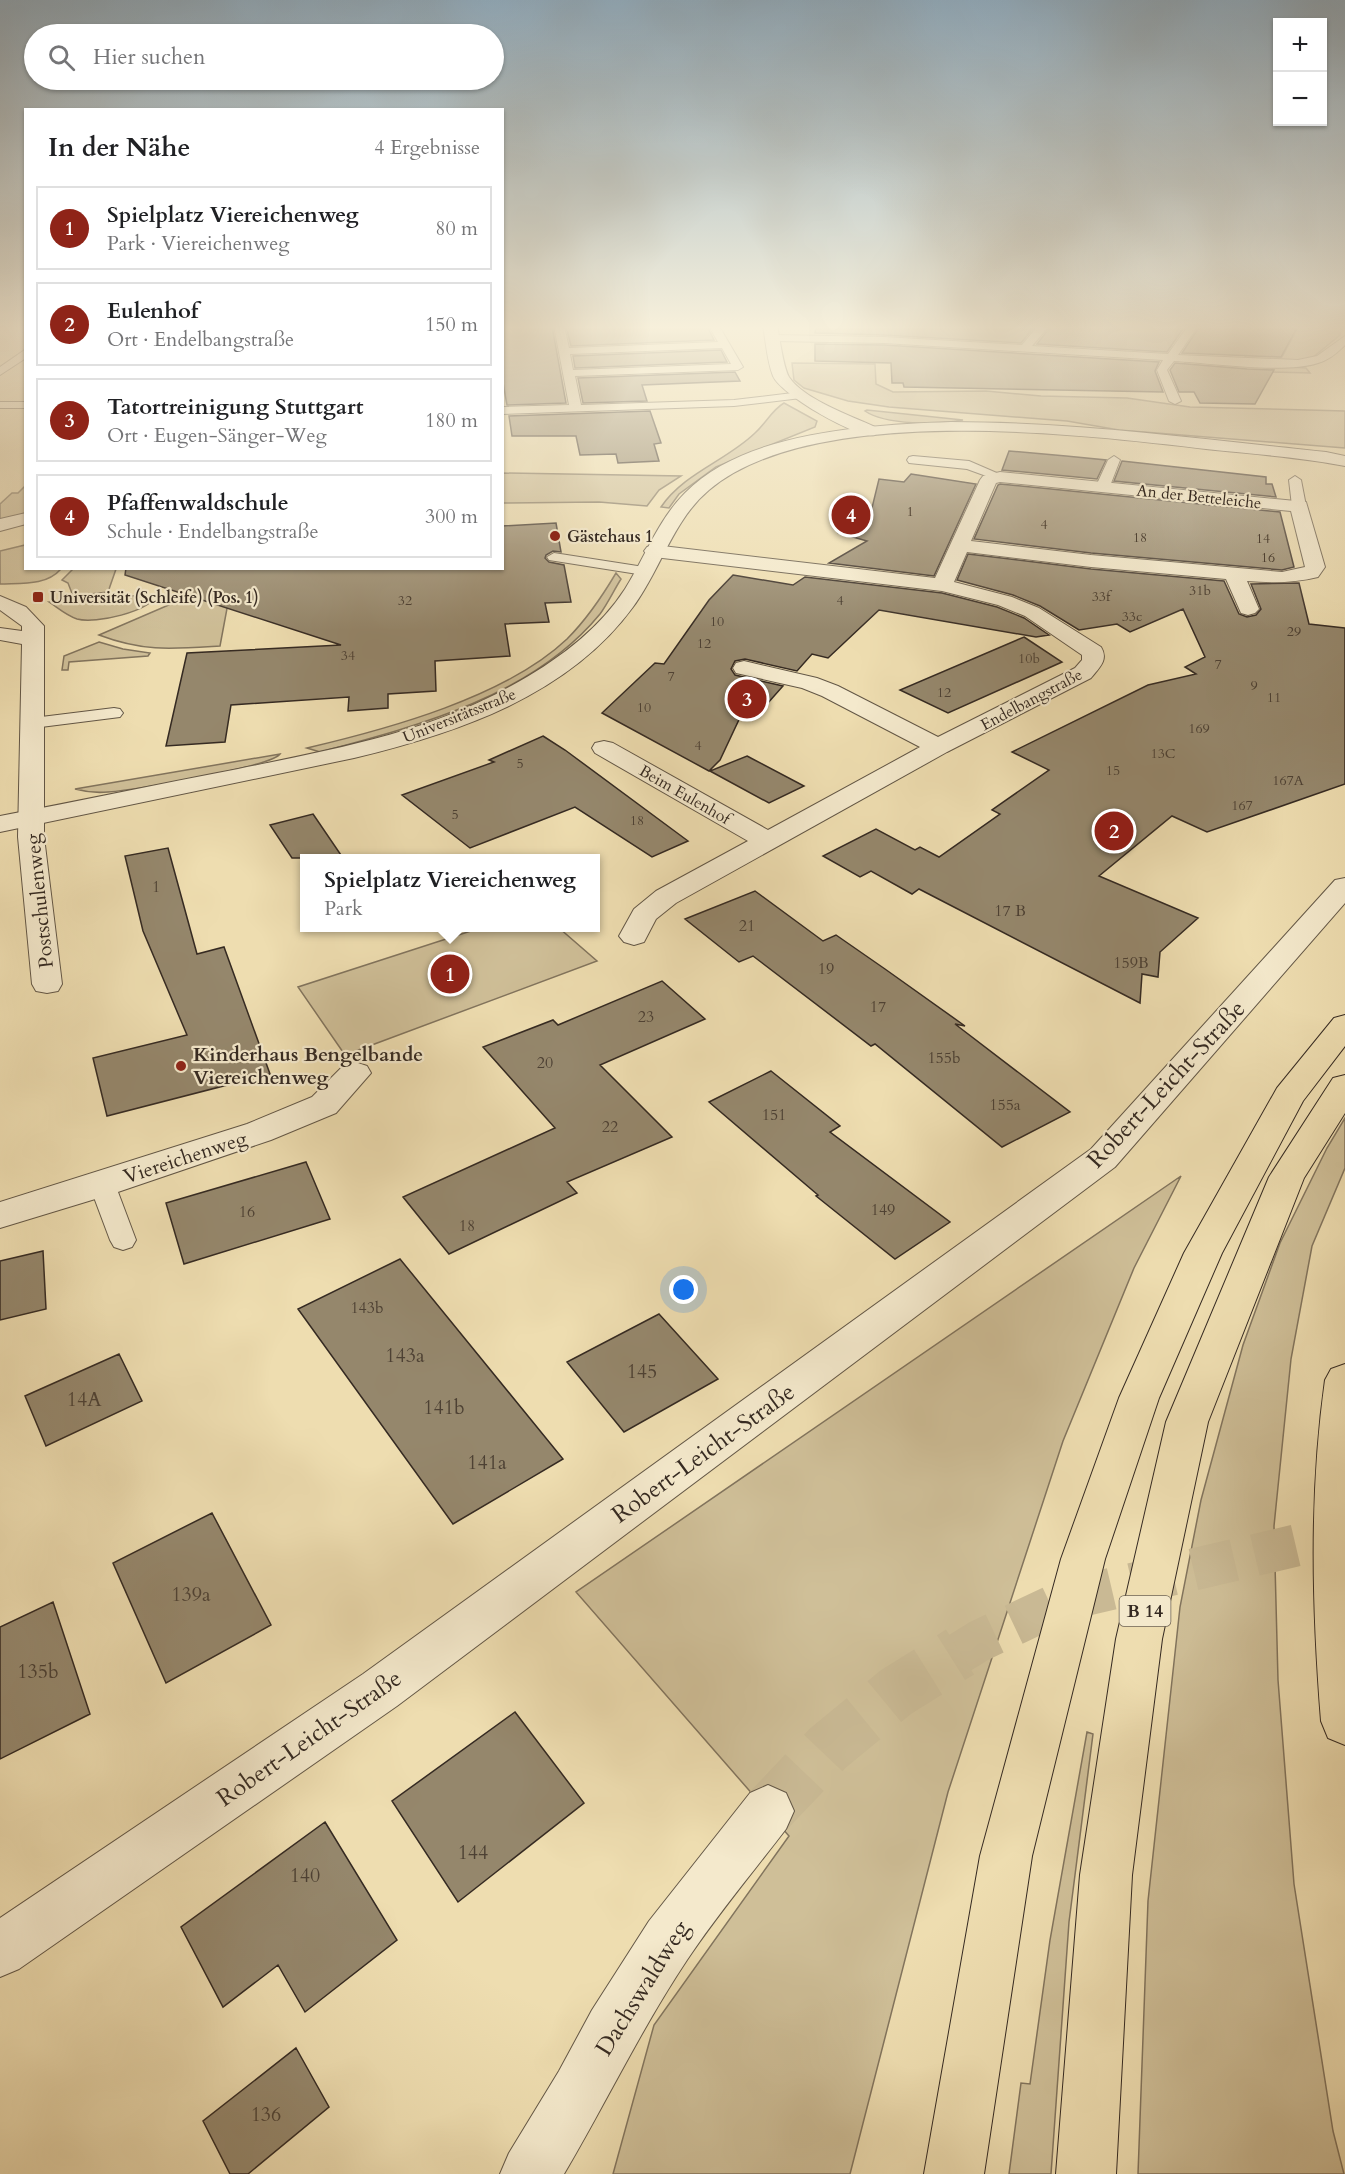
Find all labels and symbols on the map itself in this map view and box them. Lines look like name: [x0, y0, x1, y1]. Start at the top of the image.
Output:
street label: An der Betteleiche: [1135, 480, 1262, 514]
pin: 4: [832, 492, 870, 538]
house number: 1: [906, 502, 914, 521]
house number: 4: [1040, 515, 1048, 534]
place label: Gästehaus 1: [567, 526, 653, 548]
house number: 18: [1133, 528, 1147, 547]
marker: Gästehaus 1: [548, 529, 562, 543]
house number: 14: [1256, 529, 1270, 548]
house number: 16: [1261, 548, 1275, 567]
house number: 31b: [1189, 581, 1211, 600]
place label: Universität (Schleife) (Pos. 1): [50, 587, 259, 609]
house number: 33f: [1092, 587, 1113, 606]
marker: Universität (Schleife) (Pos. 1): [31, 590, 45, 604]
house number: 32: [398, 591, 412, 610]
house number: 4: [836, 591, 844, 610]
house number: 33c: [1122, 607, 1142, 626]
house number: 10: [710, 612, 724, 631]
house number: 29: [1287, 622, 1301, 641]
house number: 12: [697, 634, 711, 653]
house number: 34: [341, 646, 355, 665]
house number: 10b: [1018, 649, 1040, 668]
house number: 7: [1214, 655, 1222, 674]
street label: Endelbangstraße: [977, 664, 1086, 736]
house number: 7: [667, 667, 675, 686]
pin: 3: [728, 676, 766, 722]
house number: 9: [1250, 676, 1258, 695]
street label: Universitätsstraße: [400, 683, 519, 749]
house number: 12: [937, 683, 951, 702]
house number: 11: [1267, 688, 1281, 707]
house number: 10: [637, 698, 651, 717]
house number: 169: [1188, 719, 1210, 738]
house number: 4: [694, 736, 702, 755]
house number: 13C: [1150, 744, 1176, 763]
house number: 5: [516, 754, 524, 773]
street label: Beim Eulenhof: [635, 760, 737, 831]
house number: 15: [1106, 761, 1120, 780]
house number: 167A: [1272, 771, 1304, 790]
house number: 167: [1231, 796, 1253, 815]
house number: 5: [451, 805, 459, 824]
pin: 2: [1094, 808, 1134, 854]
house number: 18: [630, 811, 644, 830]
street label: Postschulenweg: [19, 831, 60, 970]
house number: 1: [152, 876, 160, 898]
house number: 17 B: [994, 900, 1026, 922]
house number: 21: [739, 915, 755, 937]
pin: 1: [430, 952, 470, 996]
house number: 159B: [1113, 952, 1149, 974]
house number: 19: [818, 958, 834, 980]
street label: Robert-Leicht-Straße: [1080, 993, 1253, 1176]
house number: 17: [870, 996, 886, 1018]
house number: 23: [638, 1006, 654, 1028]
place label: Kinderhaus Bengelbande Viereichenweg: [193, 1041, 423, 1091]
house number: 155b: [927, 1047, 961, 1069]
house number: 20: [537, 1052, 553, 1074]
marker: Kinderhaus Bengelbande Viereichenweg: [174, 1059, 188, 1073]
house number: 155a: [989, 1094, 1021, 1116]
house number: 151: [762, 1104, 786, 1126]
house number: 22: [602, 1116, 618, 1138]
street label: Viereichenweg: [120, 1125, 251, 1190]
house number: 149: [871, 1199, 895, 1221]
house number: 16: [239, 1201, 255, 1223]
house number: 18: [459, 1215, 475, 1237]
your location: [669, 1275, 698, 1304]
house number: 143b: [350, 1297, 384, 1319]
house number: 143a: [385, 1342, 425, 1369]
house number: 145: [627, 1358, 657, 1385]
street label: Robert-Leicht-Straße: [605, 1376, 802, 1531]
house number: 14A: [67, 1386, 102, 1413]
house number: 141b: [423, 1394, 465, 1421]
house number: 141a: [467, 1449, 507, 1476]
house number: 139a: [171, 1581, 211, 1608]
road number: B 14: [1120, 1596, 1170, 1626]
house number: 135b: [17, 1658, 59, 1685]
street label: Robert-Leicht-Straße: [210, 1662, 408, 1815]
house number: 144: [458, 1839, 488, 1866]
house number: 140: [290, 1862, 320, 1889]
street label: Dachswaldweg: [588, 1914, 698, 2062]
house number: 136: [251, 2101, 281, 2128]

